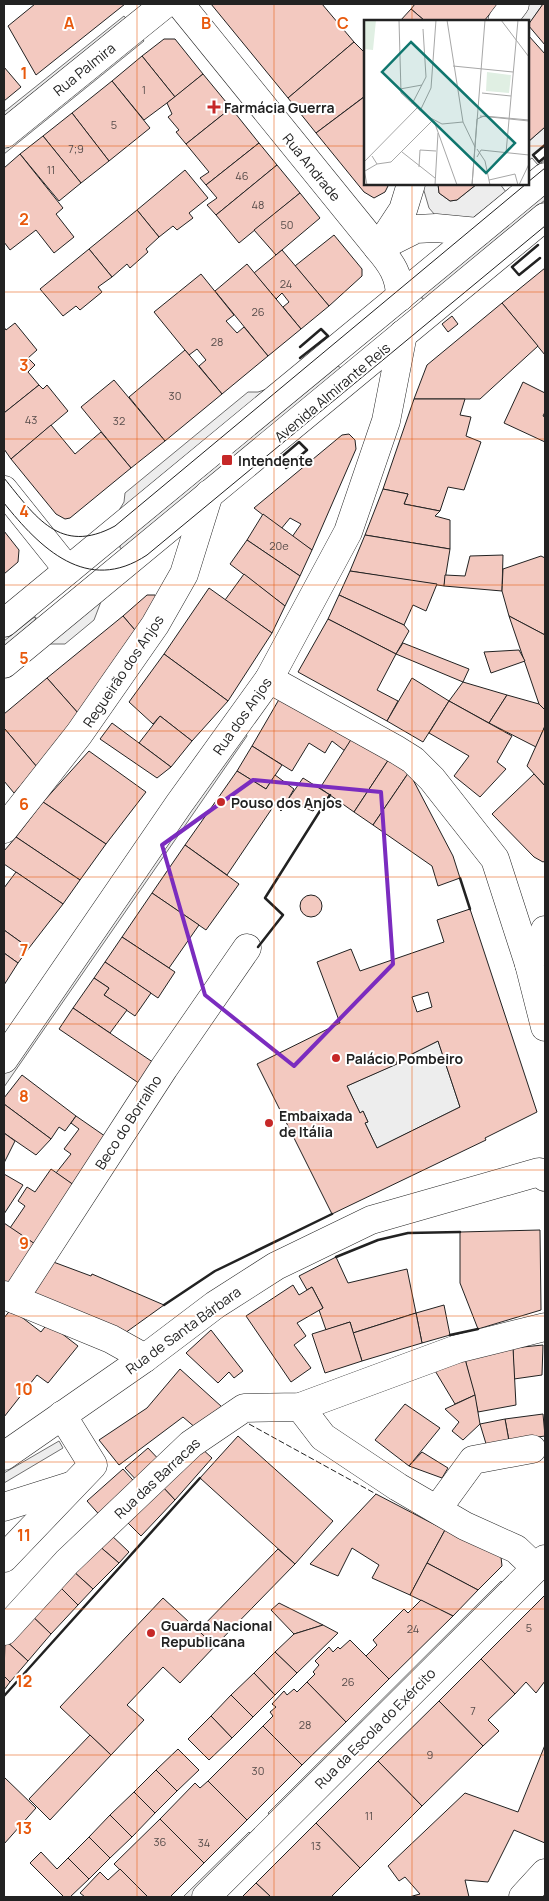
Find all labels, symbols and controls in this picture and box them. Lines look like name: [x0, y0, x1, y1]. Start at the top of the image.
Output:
text: A: [64, 12, 75, 34]
text: B: [201, 12, 211, 34]
text: C: [337, 12, 349, 34]
inset map: [364, 20, 529, 185]
street label: Rua Palmira: [49, 38, 119, 100]
text: 1: [20, 62, 28, 84]
house number: 1: [142, 82, 146, 97]
place label: Farmácia Guerra: [224, 98, 334, 117]
marker: Farmácia Guerra: [208, 101, 220, 113]
house number: 5: [111, 117, 117, 132]
street label: Rua Andrade: [279, 129, 345, 205]
house number: 7;9: [68, 141, 84, 156]
house number: 11: [47, 162, 55, 177]
house number: 46: [235, 168, 249, 183]
house number: 48: [252, 197, 264, 212]
text: 2: [19, 208, 29, 230]
house number: 50: [280, 217, 294, 232]
house number: 24: [280, 276, 292, 291]
house number: 26: [251, 304, 265, 319]
house number: 28: [211, 334, 223, 349]
street label: Avenida Almirante Reis: [270, 338, 394, 446]
text: 3: [19, 354, 29, 376]
house number: 30: [169, 388, 181, 403]
house number: 43: [25, 412, 37, 427]
house number: 32: [113, 413, 125, 428]
place label: Intendente: [238, 451, 313, 470]
marker: Intendente: [220, 453, 234, 467]
text: 4: [19, 500, 29, 522]
house number: 20e: [269, 538, 289, 553]
street label: Regueirão dos Anjos: [78, 611, 168, 731]
text: 5: [19, 647, 29, 669]
street label: Rua dos Anjos: [208, 673, 276, 759]
text: 6: [19, 793, 29, 815]
place label: Pouso dos Anjos: [231, 793, 342, 812]
marker: Pouso dos Anjos: [215, 796, 227, 808]
text: 7: [20, 939, 28, 961]
place label: Palácio Pombeiro: [346, 1049, 464, 1068]
marker: Palácio Pombeiro: [330, 1052, 342, 1064]
street label: Beco do Borralho: [90, 1071, 166, 1173]
text: 8: [19, 1085, 29, 1107]
place label: Embaixada de Itália: [279, 1106, 353, 1141]
marker: Embaixada de Itália: [263, 1117, 275, 1129]
text: 9: [19, 1232, 29, 1254]
street label: Rua de Santa Bárbara: [122, 1282, 244, 1378]
text: 10: [15, 1378, 33, 1400]
street label: Rua das Barracas: [110, 1433, 204, 1523]
text: 11: [17, 1524, 31, 1546]
place label: Guarda Nacional Republicana: [161, 1616, 272, 1651]
house number: 5: [526, 1620, 532, 1635]
house number: 24: [407, 1621, 419, 1636]
marker: Guarda Nacional Republicana: [145, 1627, 157, 1639]
street label: Rua da Escola do Exército: [310, 1663, 440, 1793]
text: 12: [16, 1670, 32, 1692]
house number: 26: [341, 1674, 355, 1689]
house number: 7: [470, 1703, 476, 1718]
house number: 28: [299, 1717, 311, 1732]
house number: 9: [427, 1747, 434, 1762]
house number: 30: [252, 1763, 264, 1778]
house number: 11: [365, 1808, 373, 1823]
text: 13: [16, 1817, 32, 1839]
house number: 36: [154, 1834, 167, 1849]
house number: 34: [198, 1835, 210, 1850]
house number: 13: [311, 1838, 321, 1853]

